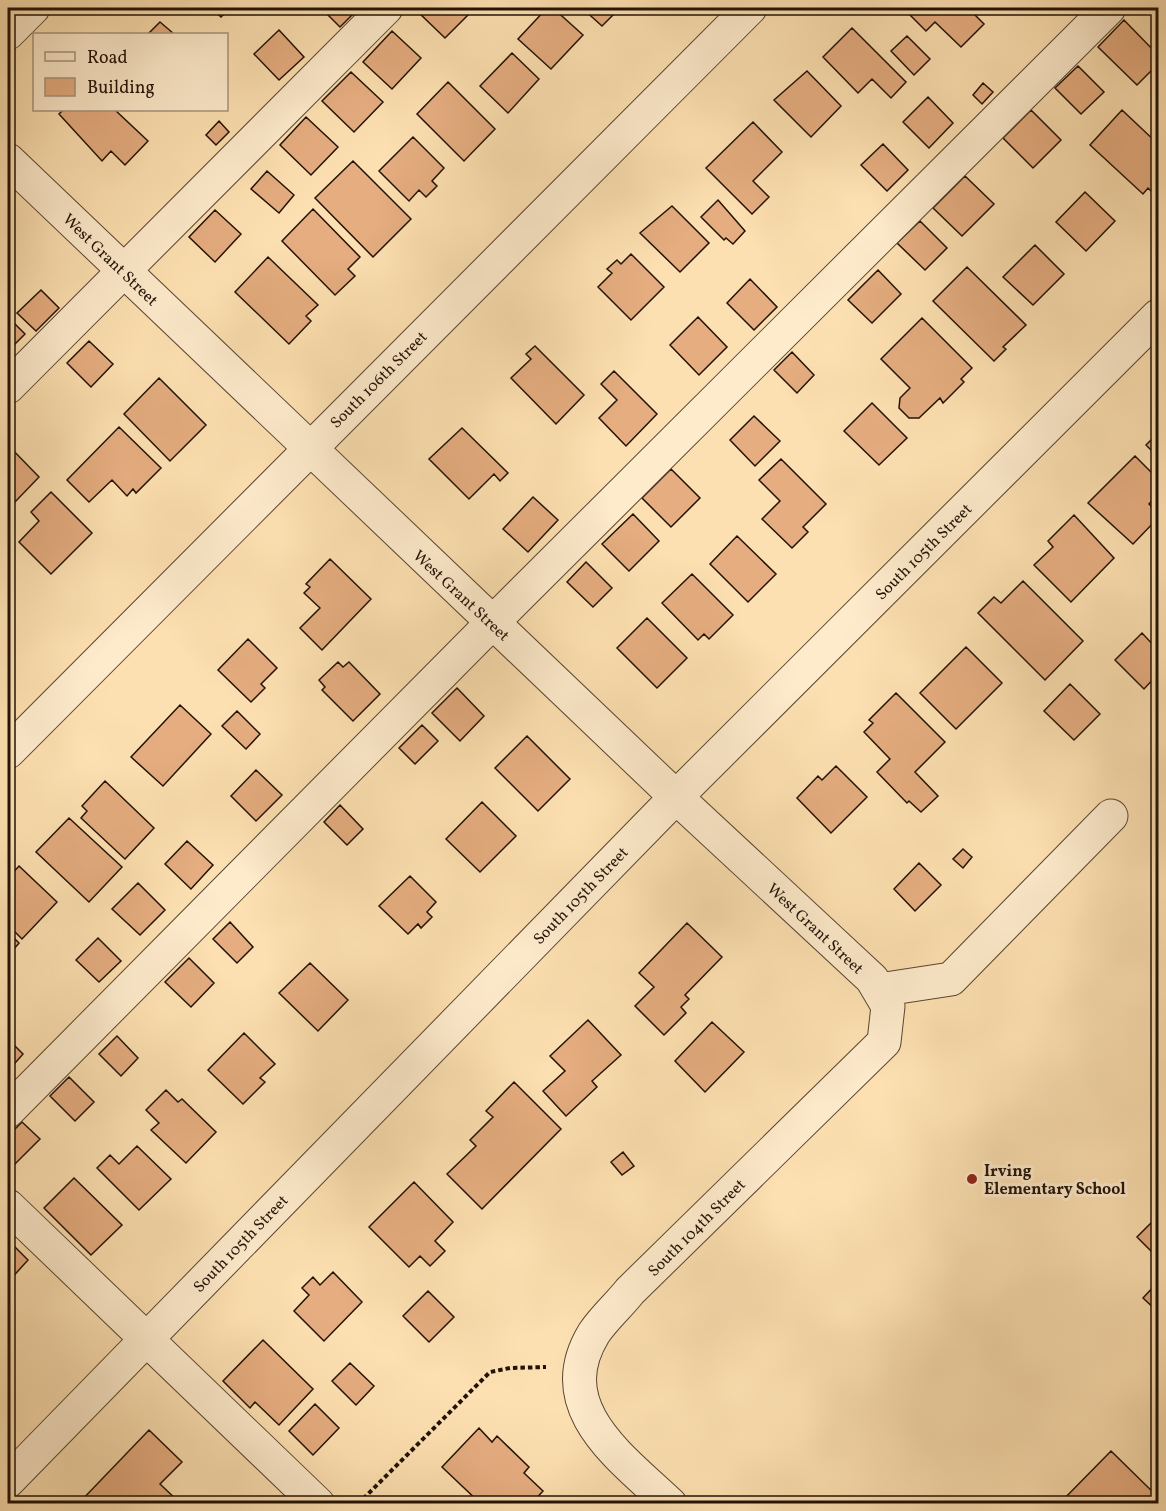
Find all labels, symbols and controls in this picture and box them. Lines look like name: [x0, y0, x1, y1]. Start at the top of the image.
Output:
legend: [33, 33, 228, 111]
text: Road: [87, 46, 128, 71]
text: Building: [87, 76, 155, 101]
street label: West Grant Street: [57, 209, 162, 312]
street label: South 106th Street: [326, 327, 433, 434]
street label: South 105th Street: [871, 499, 978, 606]
street label: West Grant Street: [408, 546, 514, 647]
street label: South 105th Street: [529, 842, 634, 950]
street label: West Grant Street: [762, 879, 868, 980]
place label: Irving Elementary School: [984, 1161, 1126, 1201]
marker: Irving Elementary School: [965, 1172, 979, 1186]
street label: South 104th Street: [644, 1174, 751, 1282]
street label: South 105th Street: [189, 1190, 294, 1298]

